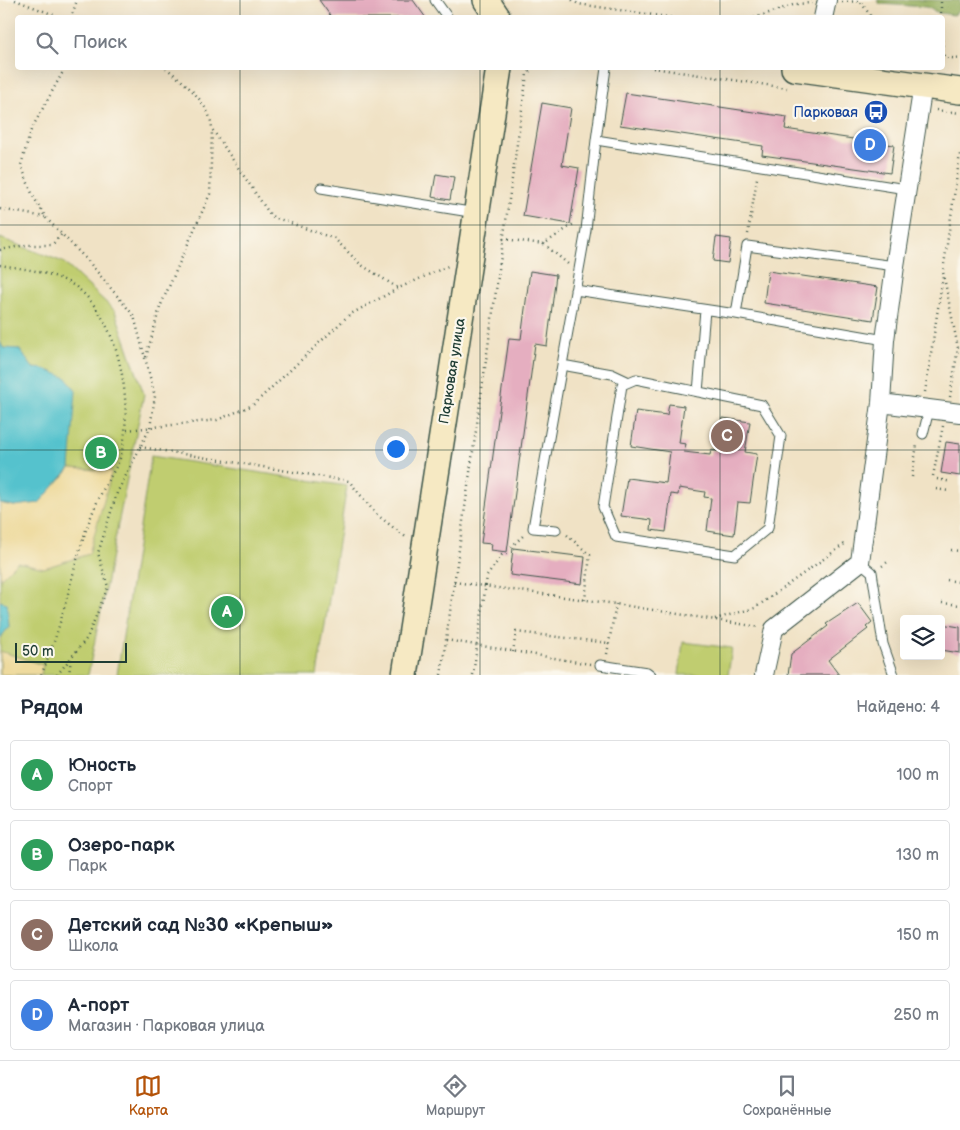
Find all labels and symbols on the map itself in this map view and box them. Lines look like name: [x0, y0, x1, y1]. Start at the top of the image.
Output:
bus stop icon: Парковая: [863, 99, 889, 125]
place label: Парковая: [793, 104, 858, 121]
pin: D: [854, 126, 886, 164]
street label: Парковая улица: [435, 316, 469, 425]
pin: C: [711, 417, 743, 455]
pin: B: [85, 434, 117, 472]
your location: [383, 436, 409, 462]
pin: A: [211, 593, 243, 631]
scale bar: [15, 640, 128, 663]

